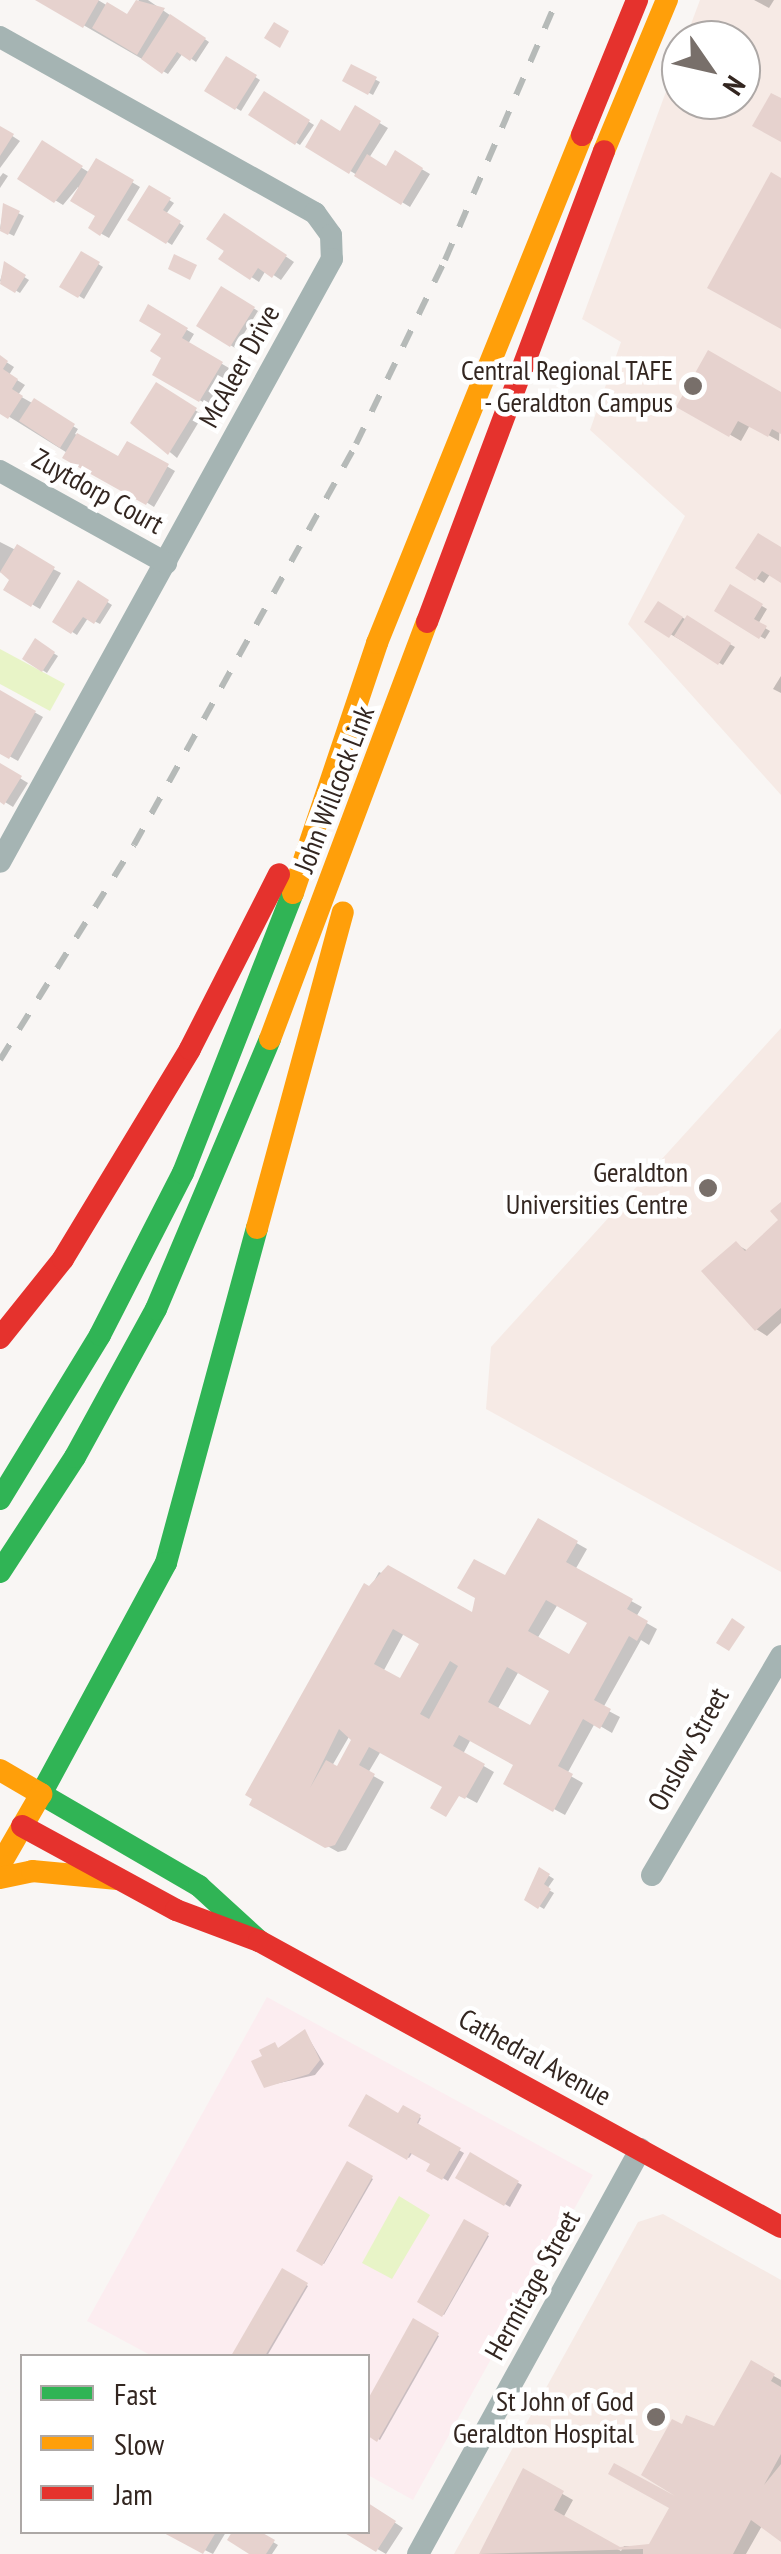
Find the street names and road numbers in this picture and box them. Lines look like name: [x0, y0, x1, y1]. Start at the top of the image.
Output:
street label: McAleer Drive: [192, 299, 286, 433]
street label: Zuytdorp Court: [27, 441, 169, 541]
street label: John Willcock Link: [287, 701, 381, 877]
street label: Onslow Street: [640, 1681, 736, 1817]
street label: Cathedral Avenue: [453, 2001, 617, 2113]
street label: Hermitage Street: [477, 2205, 587, 2365]

